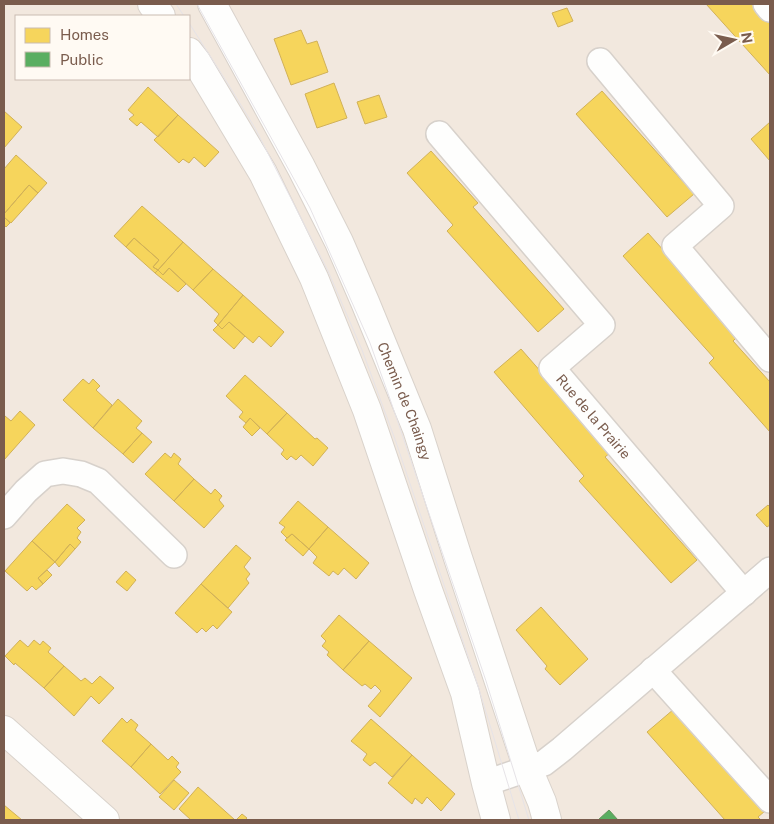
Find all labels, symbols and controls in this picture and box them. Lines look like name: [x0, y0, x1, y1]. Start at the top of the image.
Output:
legend: [15, 15, 190, 80]
north arrow: [709, 15, 759, 65]
text: Homes: [60, 26, 109, 43]
text: N: [738, 31, 756, 45]
text: Public: [60, 51, 104, 68]
street label: Chemin de Chaingy: [374, 340, 435, 463]
street label: Rue de la Prairie: [553, 371, 634, 462]

